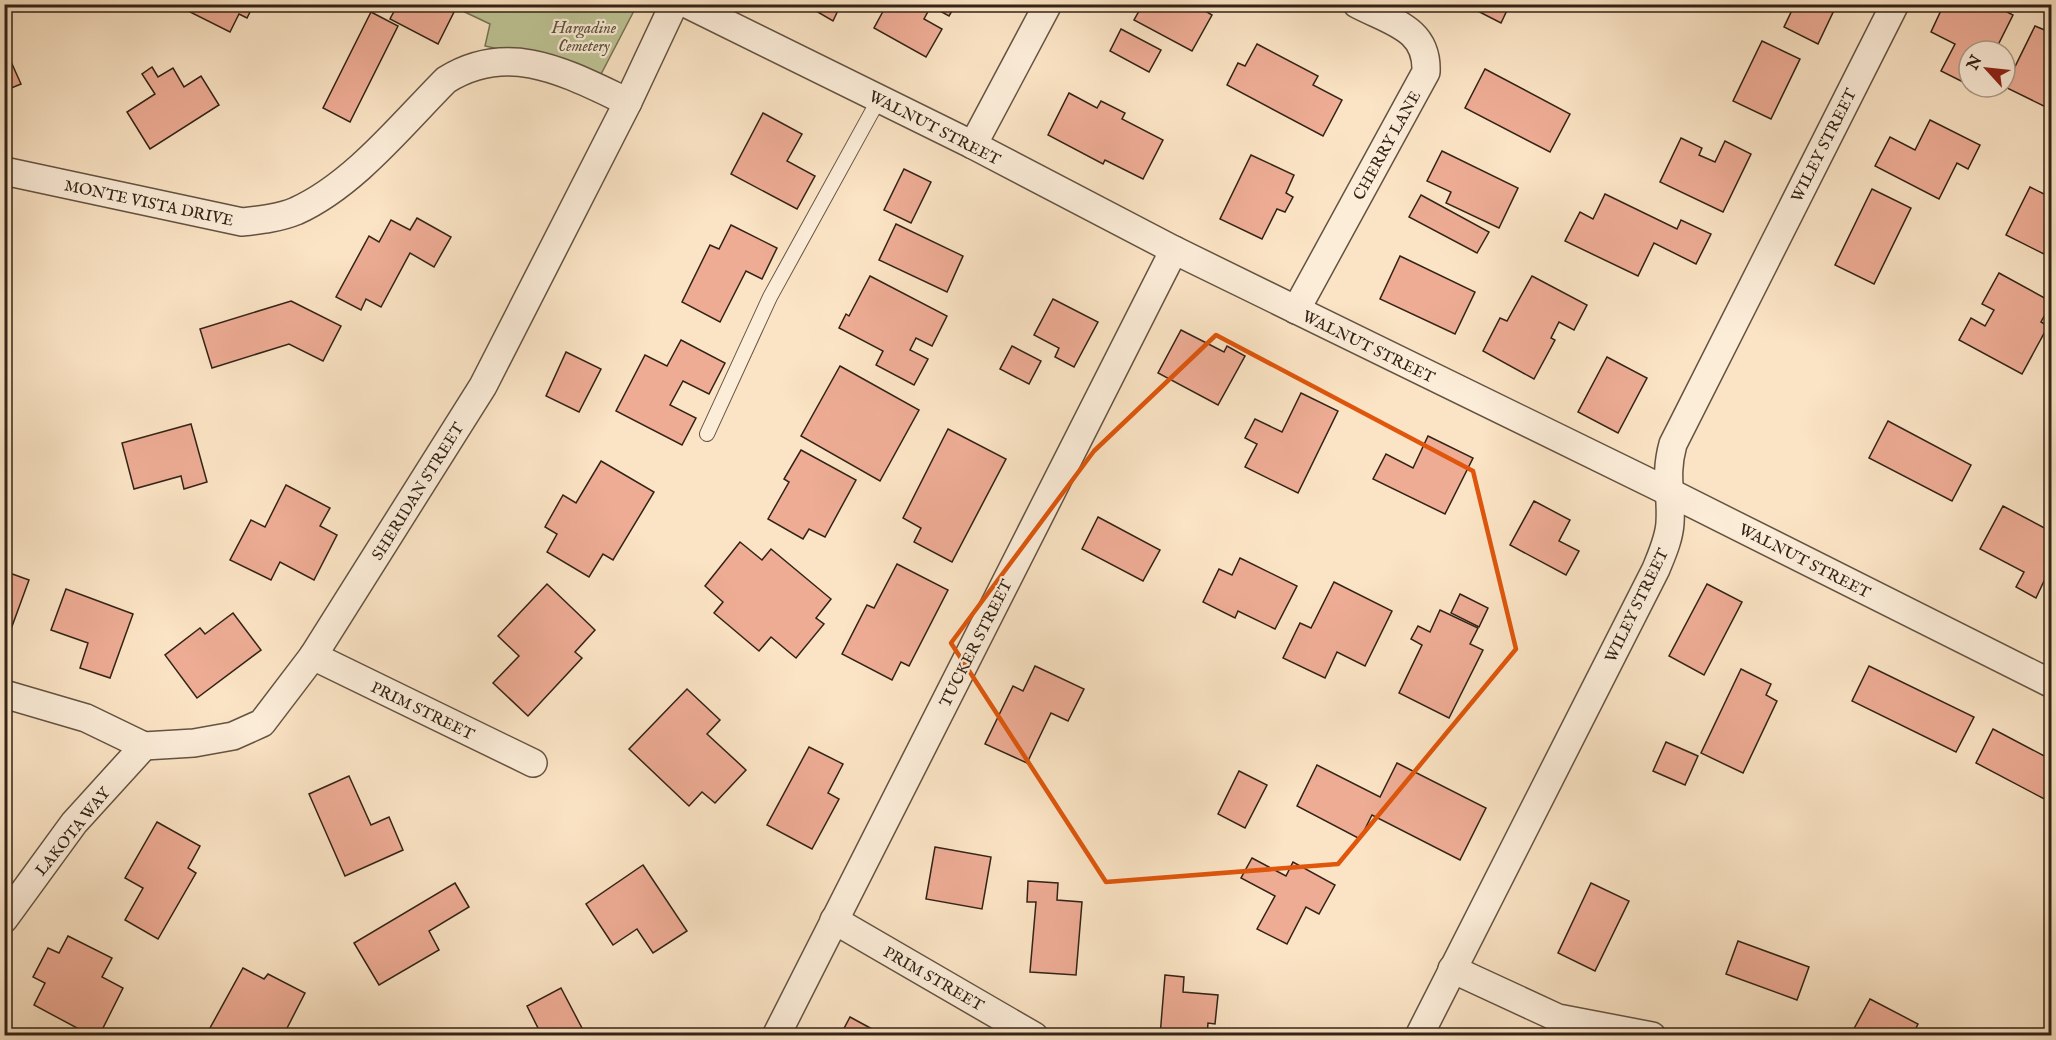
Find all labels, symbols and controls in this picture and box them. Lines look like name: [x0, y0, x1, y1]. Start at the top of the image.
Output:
park label: Hargadine Cemetery: [551, 19, 617, 57]
north arrow: [1957, 39, 2017, 99]
text: N: [1963, 52, 1988, 75]
street label: WILEY STREET: [1788, 86, 1862, 206]
street label: WALNUT STREET: [865, 87, 1004, 171]
street label: CHERRY LANE: [1349, 88, 1426, 204]
street label: MONTE VISTA DRIVE: [62, 176, 235, 232]
street label: WALNUT STREET: [1299, 307, 1438, 389]
street label: SHERIDAN STREET: [368, 419, 469, 565]
street label: WALNUT STREET: [1735, 520, 1874, 604]
street label: WILEY STREET: [1602, 545, 1674, 666]
street label: TUCKER STREET: [936, 576, 1018, 711]
street label: PRIM STREET: [367, 678, 477, 746]
street label: LAKOTA WAY: [32, 783, 116, 881]
street label: PRIM STREET: [879, 943, 987, 1017]

